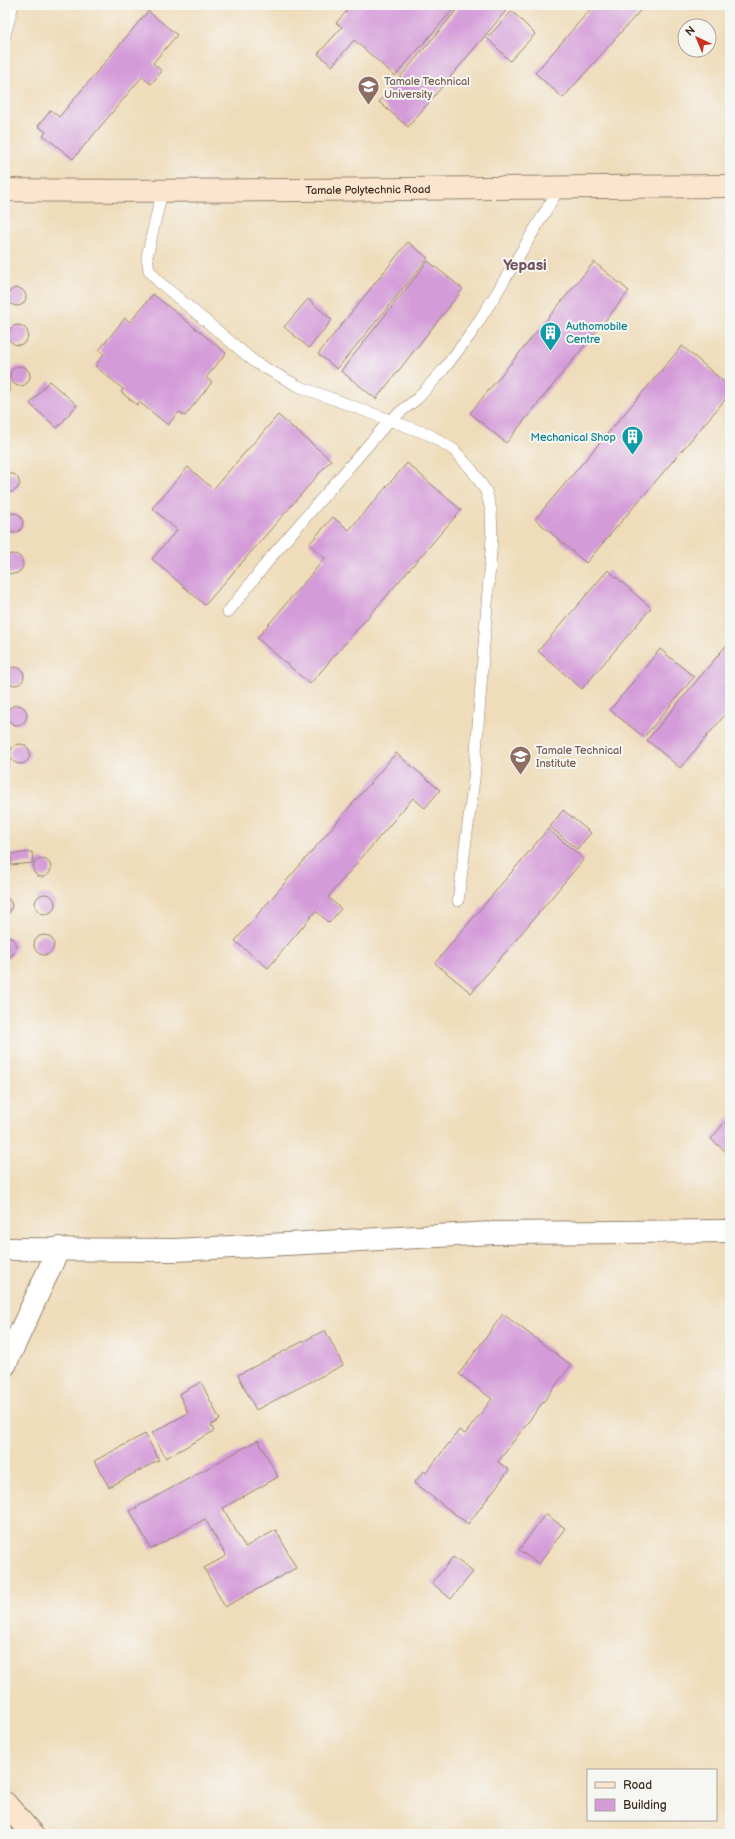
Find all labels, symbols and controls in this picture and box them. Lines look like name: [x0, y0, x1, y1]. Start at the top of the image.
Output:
north arrow: [677, 18, 717, 58]
text: N: [683, 24, 698, 39]
school or university icon: Tamale Technical University: [355, 74, 381, 107]
place label: Tamale Technical University: [384, 75, 470, 101]
street label: Tamale Polytechnic Road: [305, 183, 431, 197]
district label: Yepasi: [503, 256, 547, 275]
building icon: Authomobile Centre: [537, 319, 563, 352]
place label: Authomobile Centre: [566, 320, 628, 346]
building icon: Mechanical Shop: [619, 424, 645, 457]
place label: Mechanical Shop: [530, 431, 616, 444]
school or university icon: Tamale Technical Institute: [508, 743, 534, 776]
place label: Tamale Technical Institute: [536, 744, 622, 770]
legend: [587, 1769, 717, 1821]
text: Road: [623, 1778, 652, 1793]
text: Building: [623, 1798, 667, 1813]

